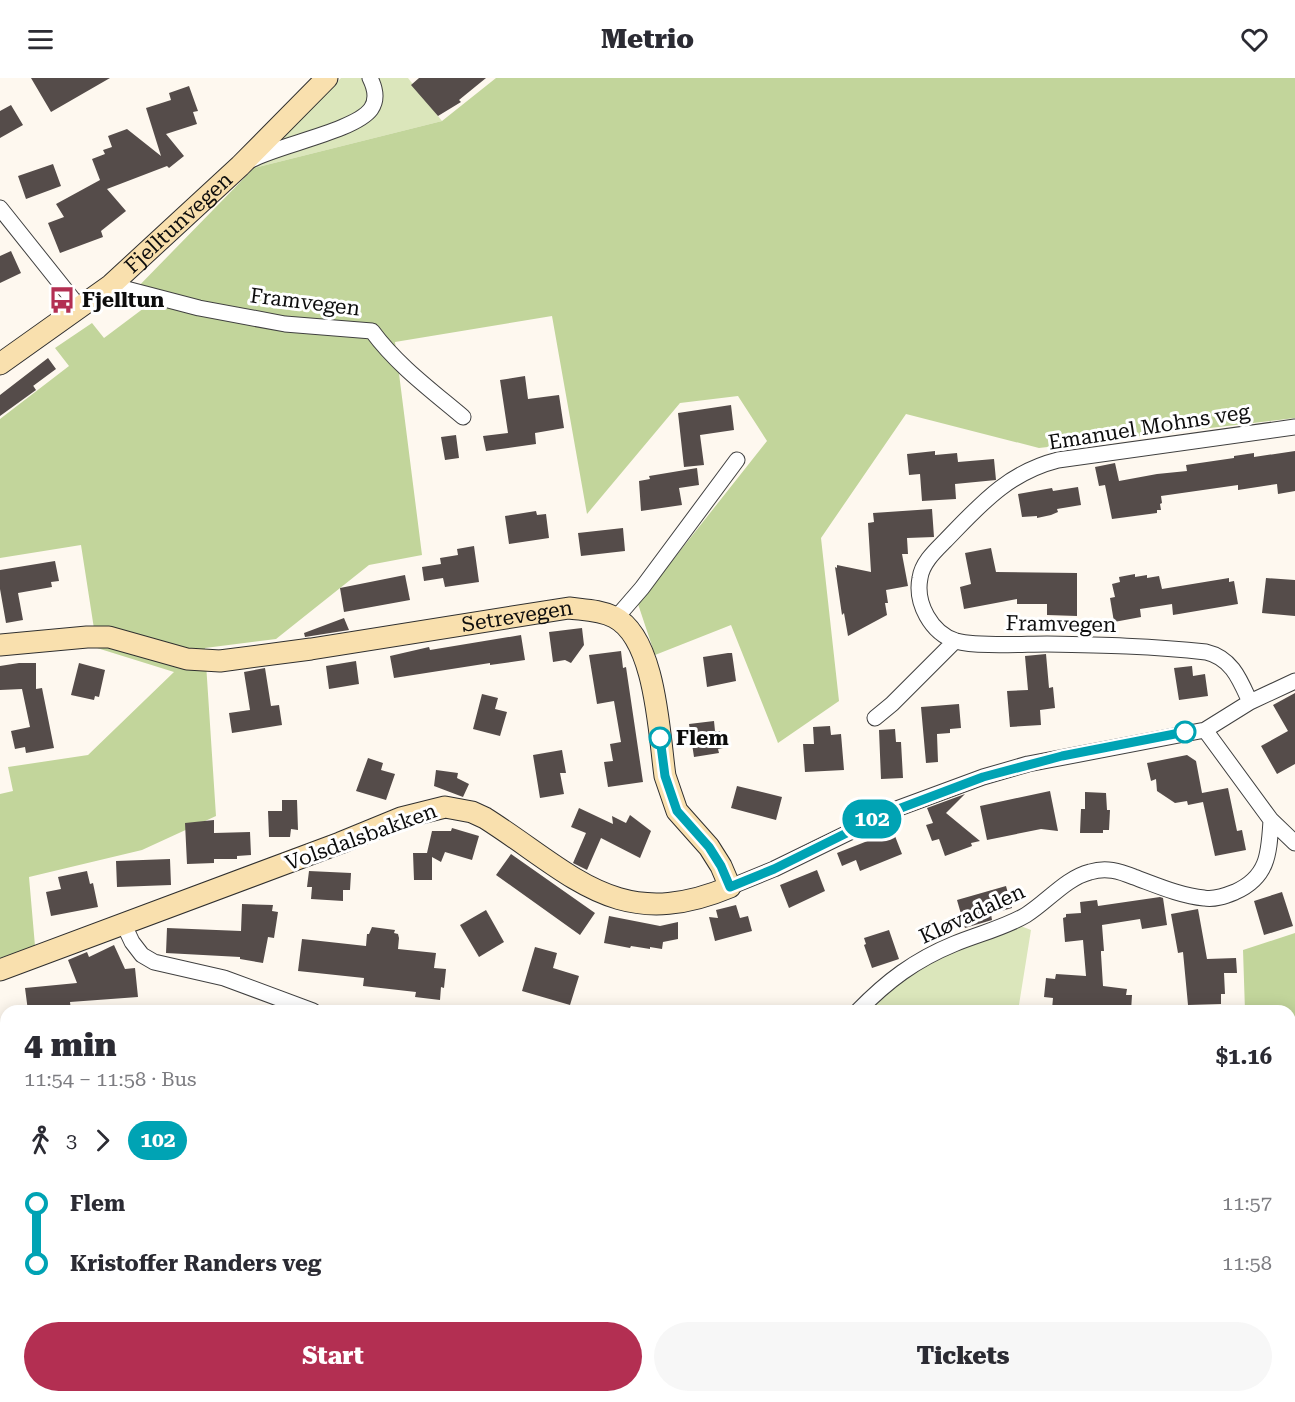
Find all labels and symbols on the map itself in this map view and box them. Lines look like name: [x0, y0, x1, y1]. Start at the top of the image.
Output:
street label: Fjelltunvegen: [120, 167, 237, 278]
street label: Framvegen: [249, 283, 362, 321]
bus stop icon: Fjelltun: [47, 285, 77, 315]
place label: Fjelltun: [82, 288, 164, 312]
street label: Emanuel Mohns veg: [1047, 399, 1252, 455]
street label: Setrevegen: [460, 596, 575, 637]
street label: Framvegen: [1005, 611, 1117, 637]
unlabelled marker: [1174, 721, 1196, 743]
place label: Flem: [676, 726, 729, 750]
marker: Flem: [649, 727, 671, 749]
street label: Volsdalsbakken: [282, 798, 440, 876]
line badge: 102: [838, 800, 906, 838]
street label: Kløvadalen: [915, 879, 1029, 949]

